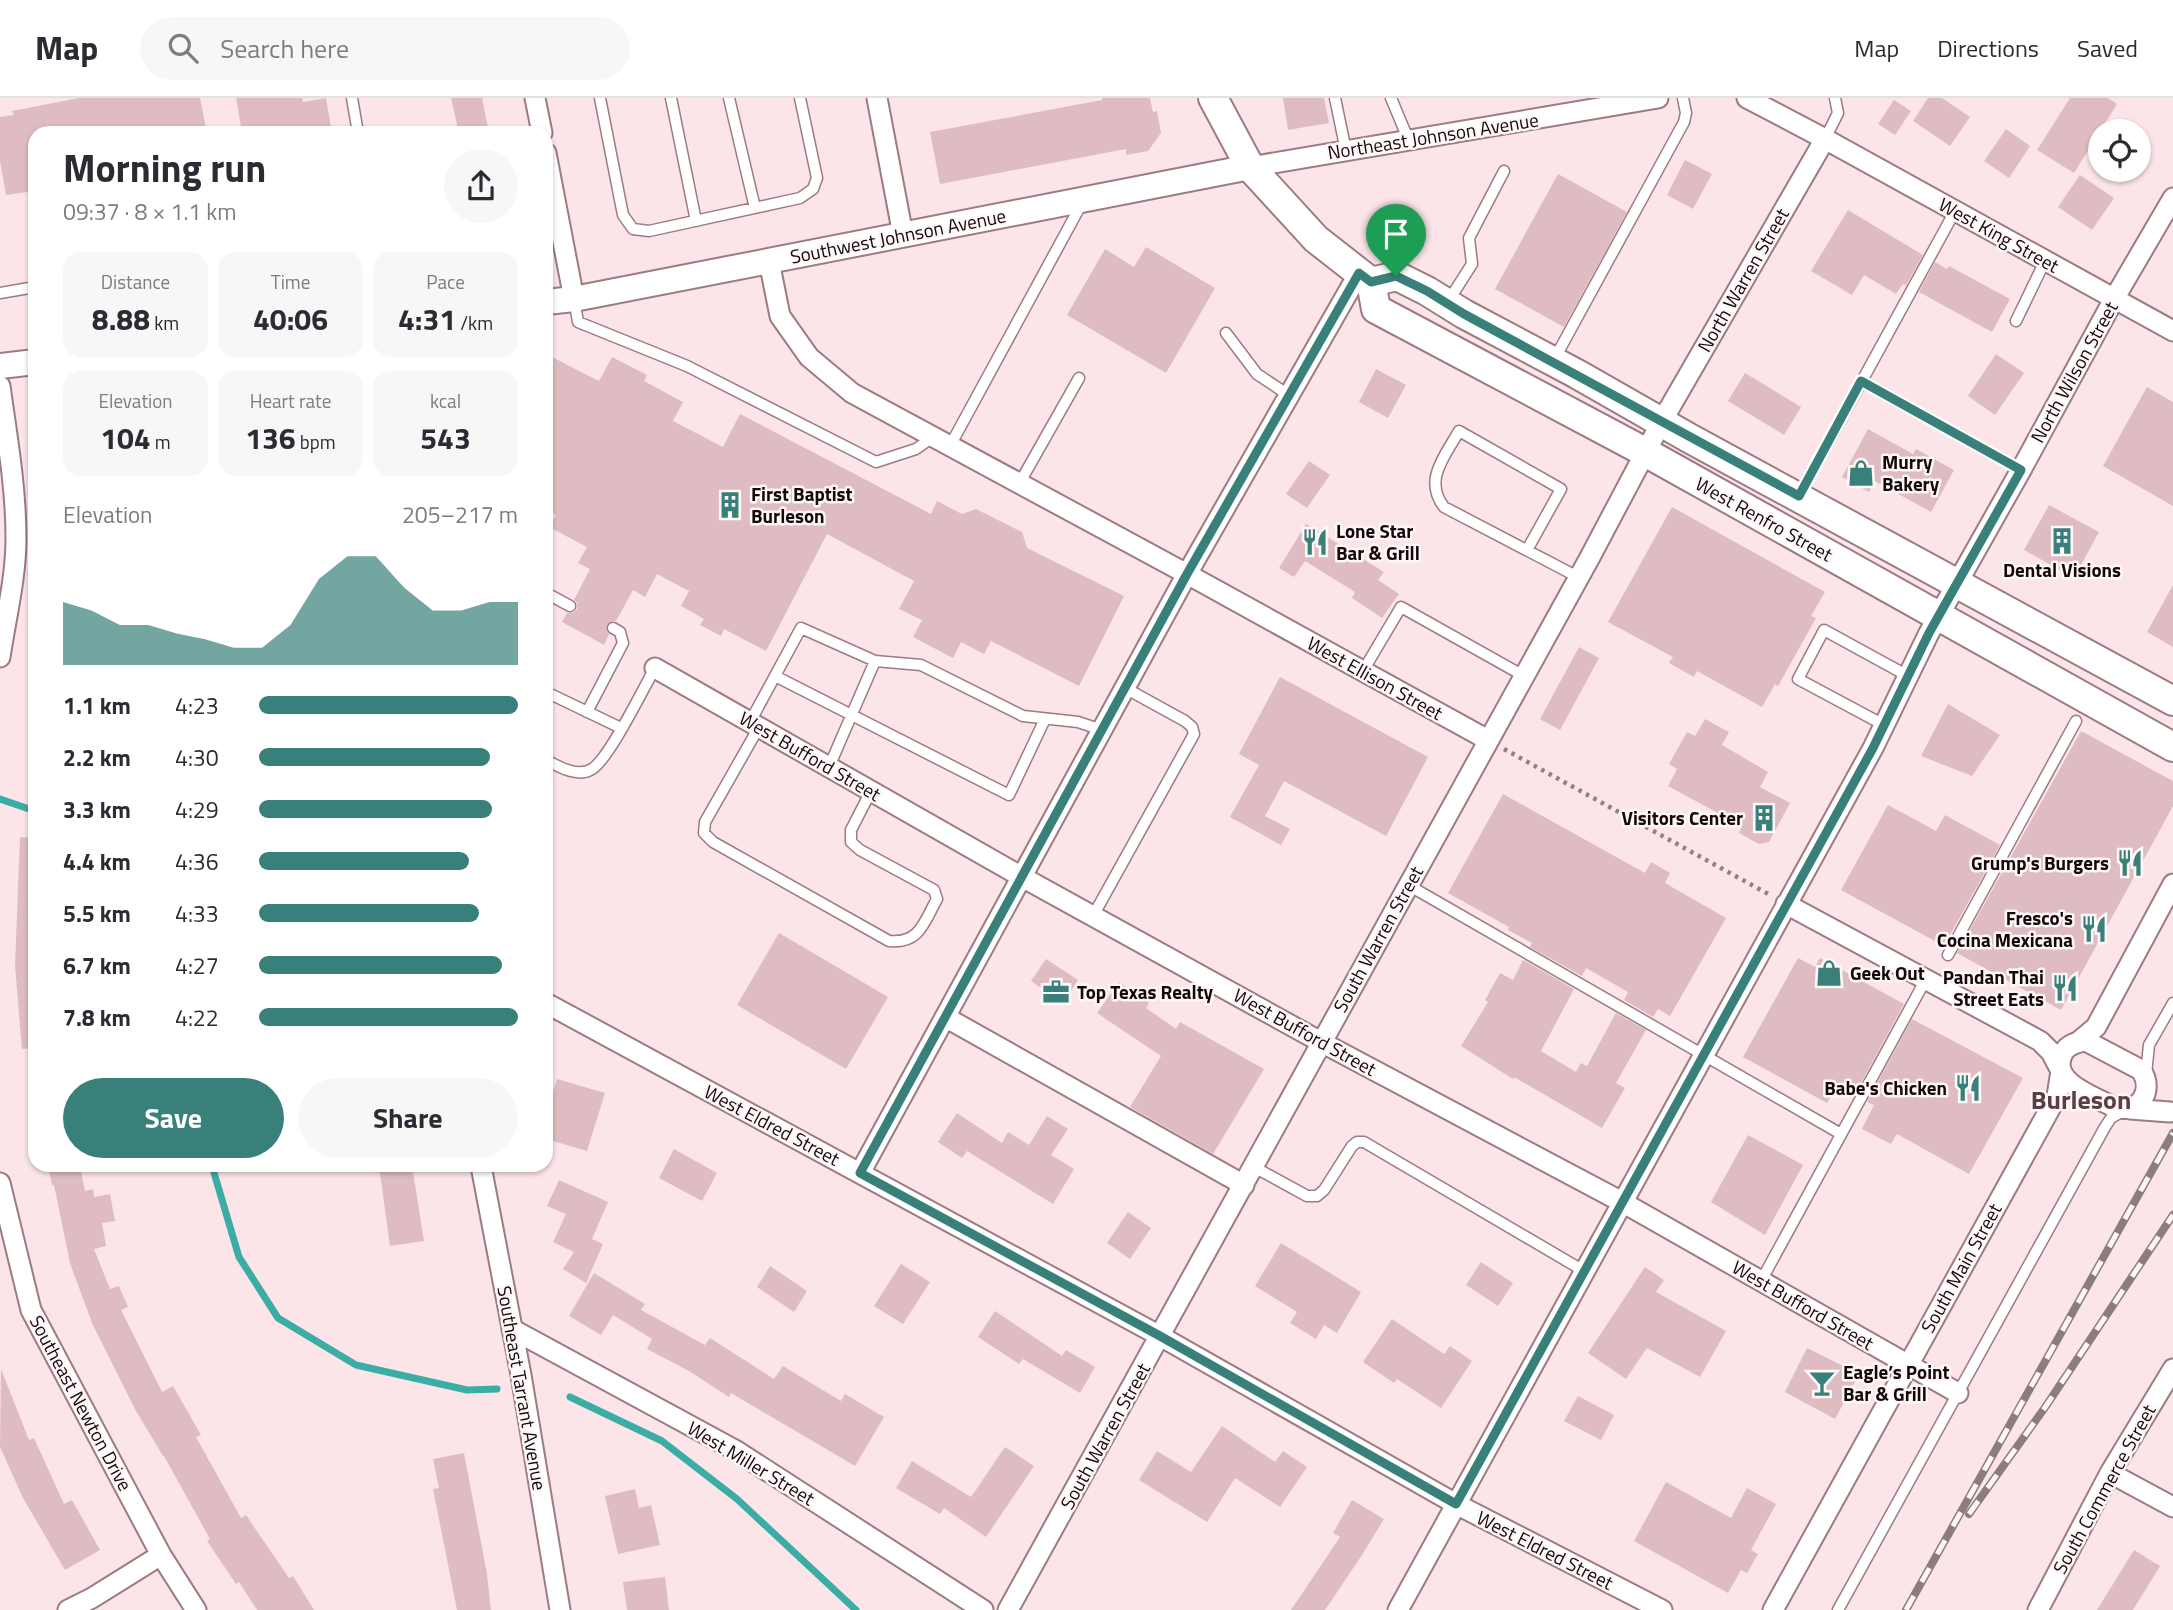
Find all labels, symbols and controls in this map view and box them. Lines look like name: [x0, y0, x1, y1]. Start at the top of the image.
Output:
search box: [140, 17, 630, 80]
text: Map: [35, 23, 98, 73]
icon: search: [164, 29, 202, 67]
text: Search here: [220, 29, 349, 68]
text: Map: [1854, 30, 1899, 66]
text: Directions: [1937, 30, 2039, 66]
text: Saved: [2077, 30, 2138, 66]
street label: Northeast Johnson Avenue: [1325, 104, 1541, 167]
map controls: [2088, 119, 2151, 182]
button: locate: [2088, 119, 2151, 182]
text: Morning run: [63, 139, 266, 197]
button: share: [444, 149, 518, 223]
street label: West King Street: [1934, 189, 2065, 280]
text: 09:37 · 8 × 1.1 km: [63, 194, 237, 229]
street label: Southwest Johnson Avenue: [787, 200, 1008, 271]
street label: North Warren Street: [1689, 202, 1796, 357]
pin: [1366, 204, 1426, 276]
icon: arrive: [1377, 215, 1415, 253]
text: Distance: [101, 267, 170, 296]
text: Time: [271, 267, 310, 296]
text: Pace: [426, 267, 465, 296]
street label: North Wilson Street: [2023, 295, 2125, 448]
text: 8.88: [92, 296, 150, 342]
text: 40:06: [253, 296, 328, 342]
text: 4:31: [398, 296, 456, 342]
text: km: [150, 308, 179, 337]
text: /km: [456, 308, 493, 337]
text: Elevation: [99, 386, 172, 415]
text: Heart rate: [250, 386, 331, 415]
text: kcal: [430, 386, 461, 415]
text: 104: [100, 415, 151, 461]
text: 136: [245, 415, 296, 461]
text: 543: [420, 415, 471, 461]
text: m: [151, 427, 171, 456]
text: bpm: [296, 427, 336, 456]
place label: Murry Bakery: [1882, 447, 1940, 498]
shop icon: Murry Bakery: [1846, 458, 1876, 488]
street label: West Renfro Street: [1690, 469, 1838, 568]
place label: First Baptist Burleson: [751, 479, 853, 530]
building icon: First Baptist Burleson: [715, 490, 745, 520]
text: Elevation: [63, 497, 152, 532]
text: 205–217 m: [402, 497, 518, 532]
place label: Lone Star Bar & Grill: [1336, 516, 1420, 567]
building icon: Dental Visions: [2047, 526, 2077, 556]
restaurant icon: Lone Star Bar & Grill: [1300, 527, 1330, 557]
place label: Dental Visions: [2003, 555, 2121, 584]
street label: West Ellison Street: [1302, 628, 1449, 727]
text: 1.1 km: [63, 688, 131, 723]
text: 4:23: [175, 688, 219, 723]
street label: West Bufford Street: [734, 703, 887, 808]
text: 2.2 km: [63, 740, 131, 775]
text: 4:30: [175, 740, 219, 775]
text: 3.3 km: [63, 792, 131, 827]
text: 4:29: [175, 792, 219, 827]
place label: Visitors Center: [1621, 803, 1743, 832]
building icon: Visitors Center: [1749, 803, 1779, 833]
text: 4.4 km: [63, 844, 131, 879]
text: 4:36: [175, 844, 219, 879]
place label: Grump's Burgers: [1971, 848, 2109, 877]
restaurant icon: Grump's Burgers: [2115, 848, 2145, 878]
street label: South Warren Street: [1325, 860, 1430, 1017]
text: 5.5 km: [63, 896, 131, 931]
text: 4:33: [175, 896, 219, 931]
place label: Fresco's Cocina Mexicana: [1937, 903, 2073, 954]
restaurant icon: Fresco's Cocina Mexicana: [2079, 914, 2109, 944]
text: 6.7 km: [63, 948, 131, 983]
text: 4:27: [175, 948, 219, 983]
shop icon: Geek Out: [1814, 958, 1844, 988]
place label: Geek Out: [1850, 958, 1925, 987]
place label: Pandan Thai Street Eats: [1943, 962, 2044, 1013]
restaurant icon: Pandan Thai Street Eats: [2050, 973, 2080, 1003]
office icon: Top Texas Realty: [1041, 977, 1071, 1007]
place label: Top Texas Realty: [1077, 977, 1214, 1006]
street label: West Bufford Street: [1228, 980, 1382, 1083]
text: 7.8 km: [63, 1000, 131, 1035]
text: 4:22: [175, 1000, 219, 1035]
place label: Babe's Chicken: [1824, 1073, 1947, 1102]
restaurant icon: Babe's Chicken: [1953, 1073, 1983, 1103]
street label: West Eldred Street: [699, 1077, 845, 1173]
button: Save: [63, 1078, 284, 1158]
button: Share: [298, 1078, 518, 1158]
district label: Burleson: [2031, 1080, 2131, 1119]
street label: South Main Street: [1913, 1197, 2008, 1338]
street label: West Bufford Street: [1727, 1252, 1880, 1357]
street label: Southeast Tarrant Avenue: [490, 1283, 555, 1492]
street label: Southeast Newton Drive: [23, 1310, 140, 1496]
street label: South Warren Street: [1052, 1357, 1157, 1514]
place label: Eagle’s Point Bar & Grill: [1843, 1357, 1950, 1408]
bar icon: Eagle’s Point Bar & Grill: [1807, 1368, 1837, 1398]
street label: South Commerce Street: [2045, 1398, 2163, 1579]
street label: West Miller Street: [682, 1413, 821, 1512]
street label: West Eldred Street: [1472, 1503, 1619, 1597]

